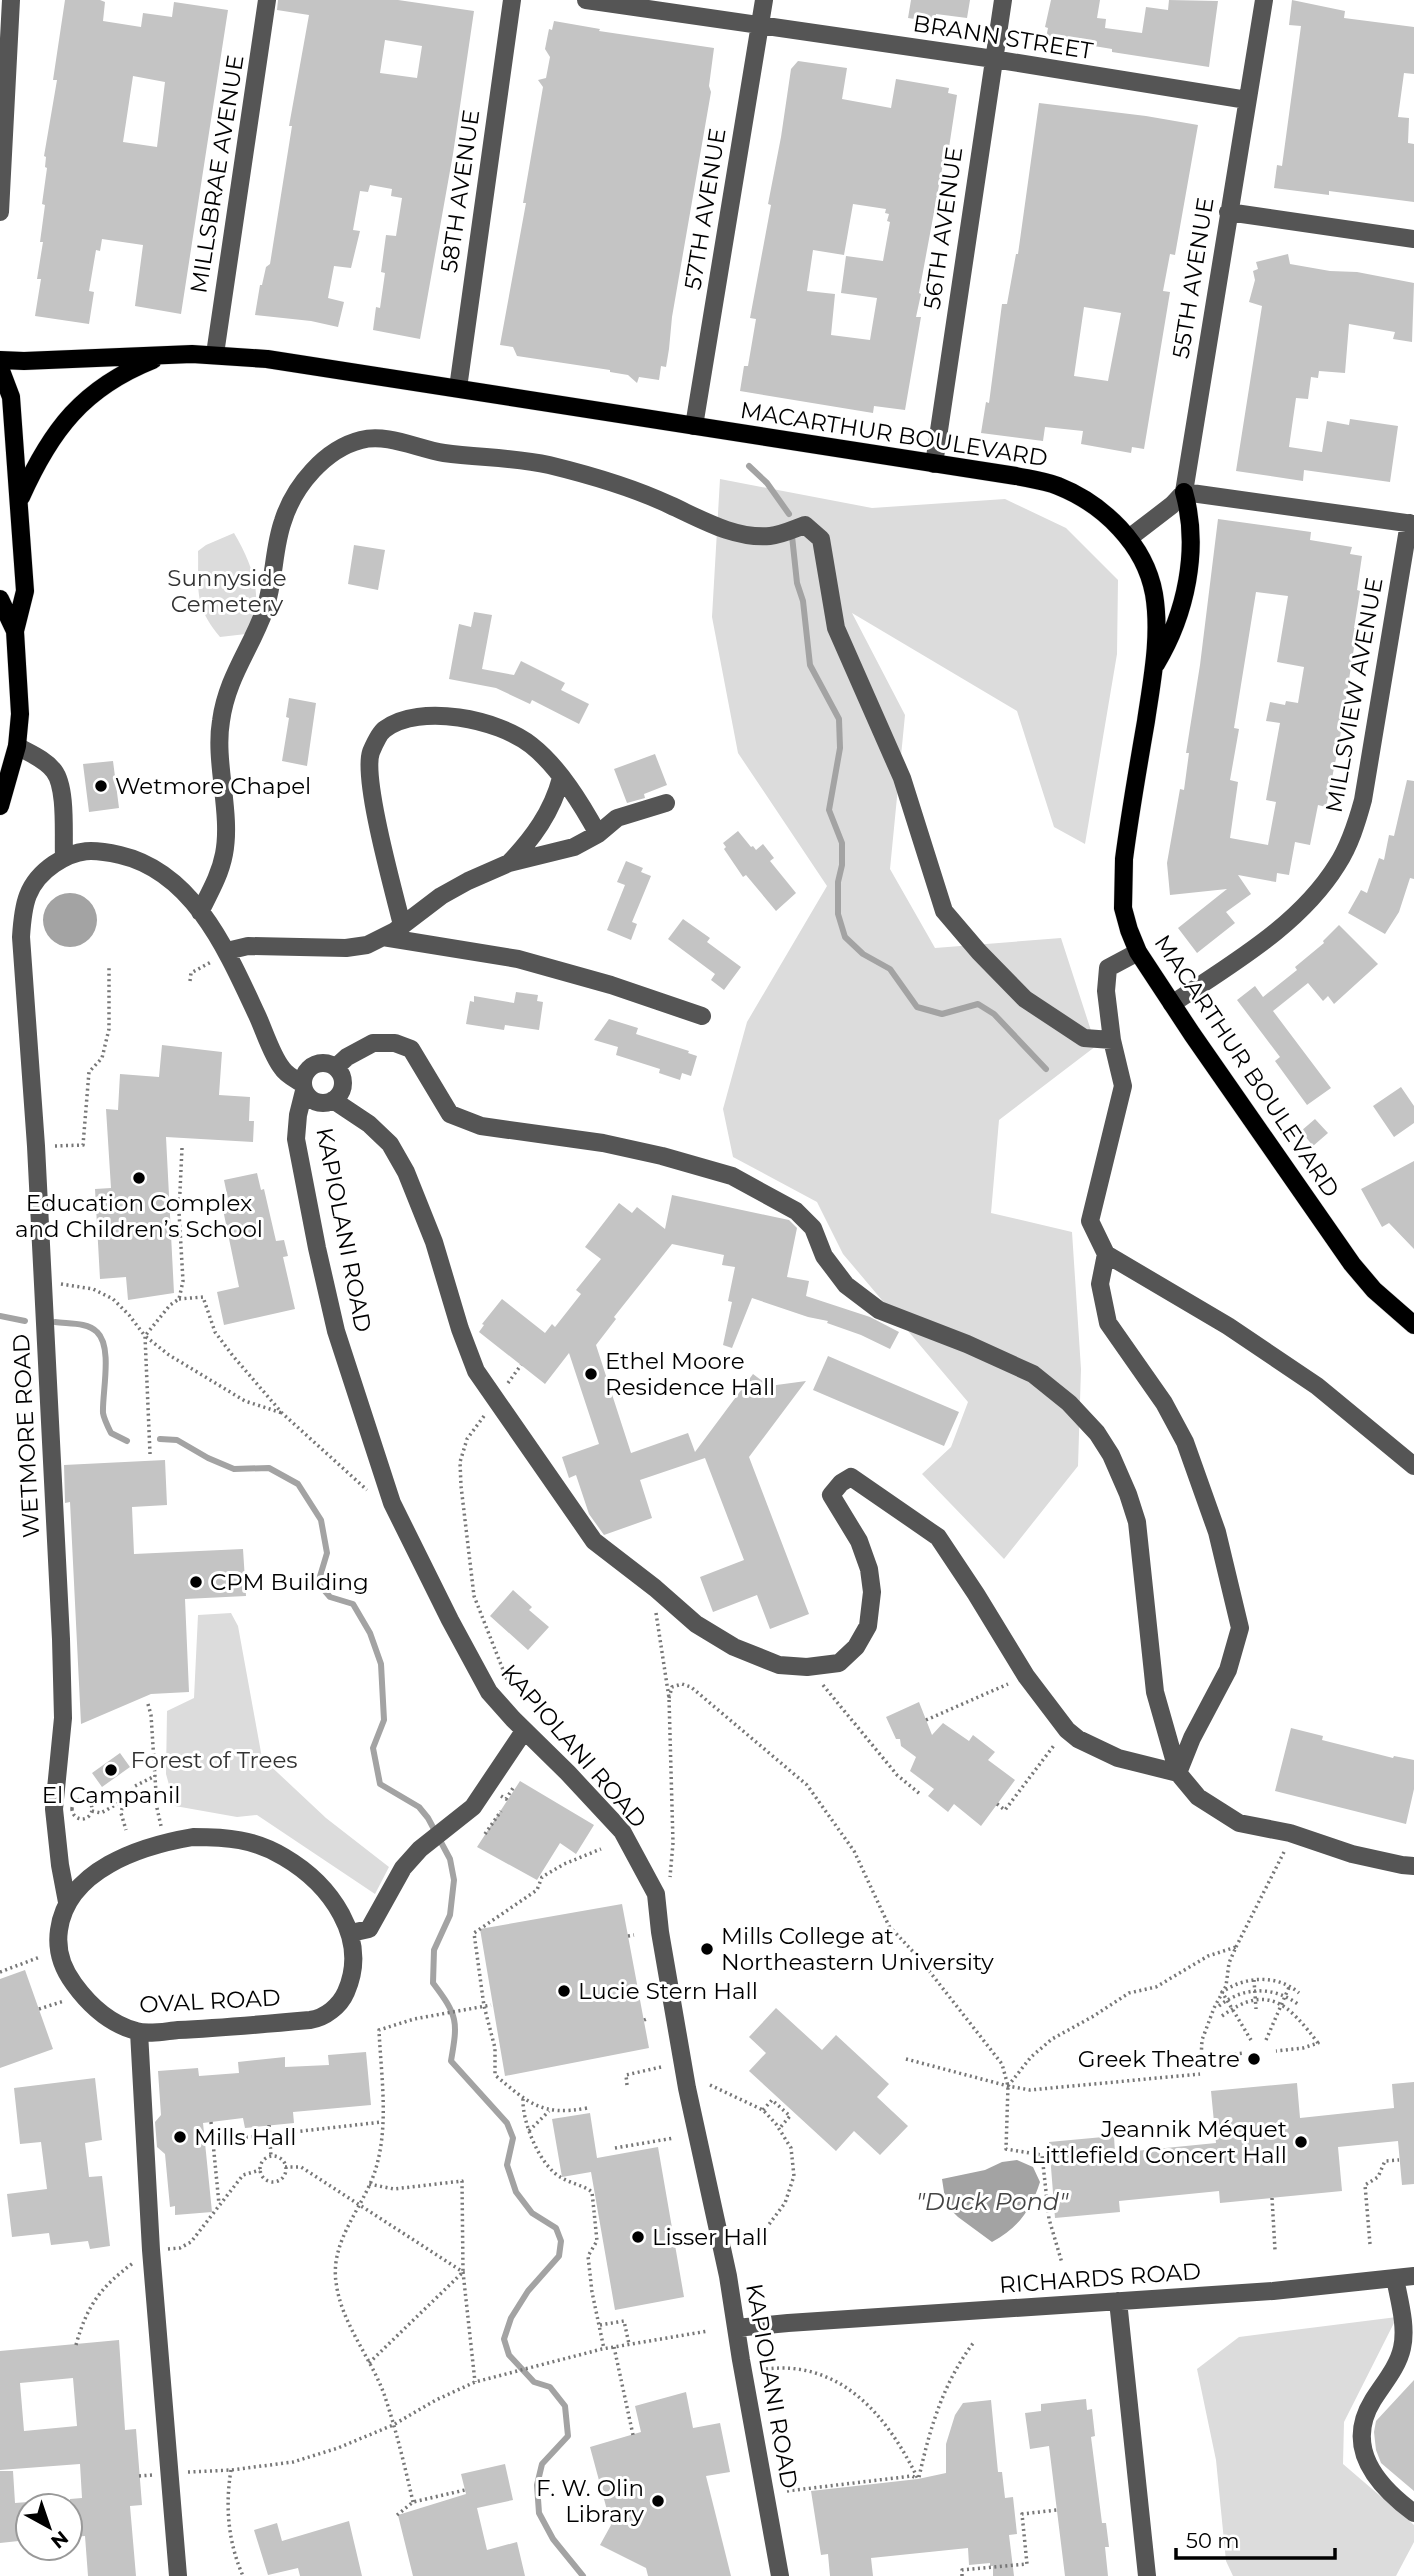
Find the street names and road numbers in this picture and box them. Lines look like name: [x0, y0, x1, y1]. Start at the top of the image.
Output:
street label: BRANN STREET: [911, 9, 1096, 65]
street label: MILLSBRAE AVENUE: [184, 53, 250, 295]
street label: 58TH AVENUE: [435, 108, 485, 274]
street label: 57TH AVENUE: [678, 126, 732, 292]
street label: 56TH AVENUE: [918, 145, 968, 311]
street label: 55TH AVENUE: [1166, 195, 1220, 361]
street label: MACARTHUR BOULEVARD: [738, 396, 1050, 472]
street label: MILLSVIEW AVENUE: [1320, 575, 1388, 815]
street label: MACARTHUR BOULEVARD: [1149, 929, 1345, 1203]
street label: KAPIOLANI ROAD: [310, 1125, 378, 1335]
street label: WETMORE ROAD: [7, 1333, 45, 1539]
street label: KAPIOLANI ROAD: [495, 1658, 653, 1834]
street label: OVAL ROAD: [139, 1983, 281, 2019]
street label: RICHARDS ROAD: [998, 2257, 1202, 2299]
street label: KAPIOLANI ROAD: [740, 2281, 804, 2491]

